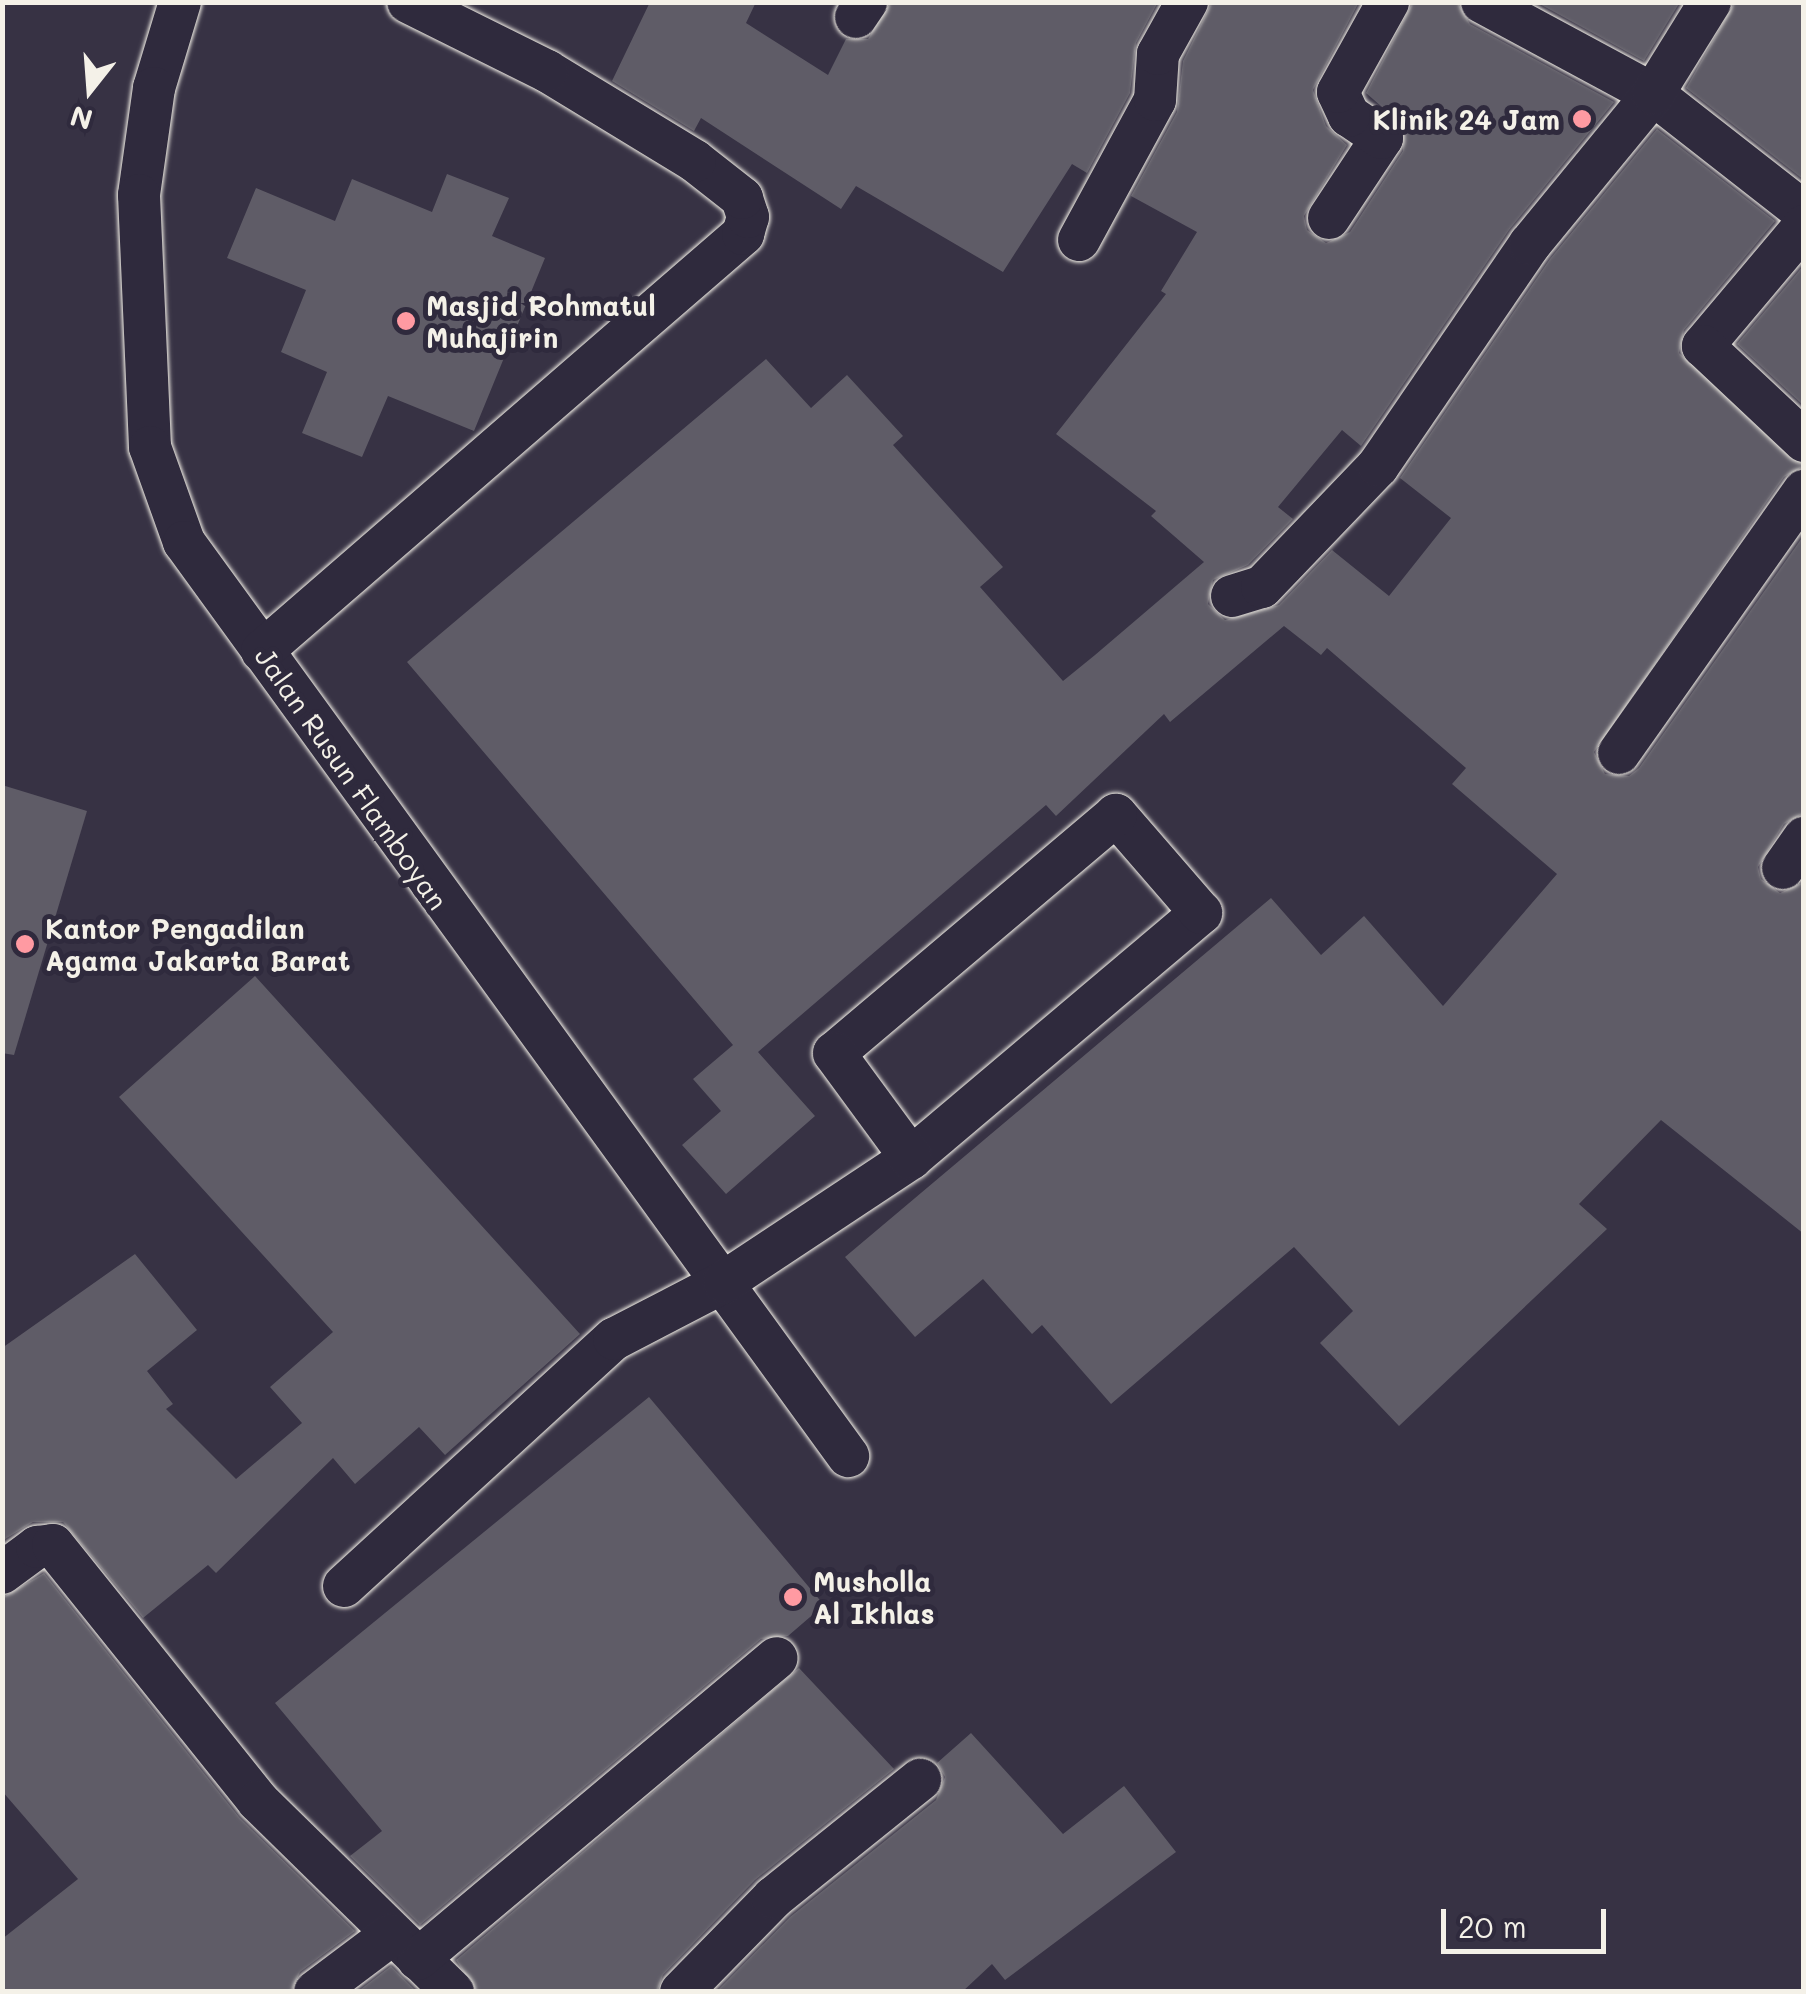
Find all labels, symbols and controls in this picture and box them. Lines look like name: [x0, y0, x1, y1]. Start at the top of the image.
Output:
north arrow: [40, 40, 140, 140]
text: N: [66, 98, 97, 139]
place label: Klinik 24 Jam: [1372, 102, 1560, 136]
marker: Klinik 24 Jam: [1569, 106, 1595, 132]
place label: Masjid Rohmatul Muhajirin: [426, 288, 656, 354]
marker: Masjid Rohmatul Muhajirin: [395, 310, 417, 332]
street label: Jalan Rusun Flamboyan: [249, 640, 455, 916]
place label: Kantor Pengadilan Agama Jakarta Barat: [45, 911, 350, 977]
marker: Kantor Pengadilan Agama Jakarta Barat: [14, 933, 36, 955]
place label: Musholla Al Ikhlas: [813, 1564, 935, 1630]
marker: Musholla Al Ikhlas: [782, 1586, 804, 1608]
scale bar: [1446, 1889, 1611, 1951]
text: 20 m: [1458, 1906, 1527, 1946]

